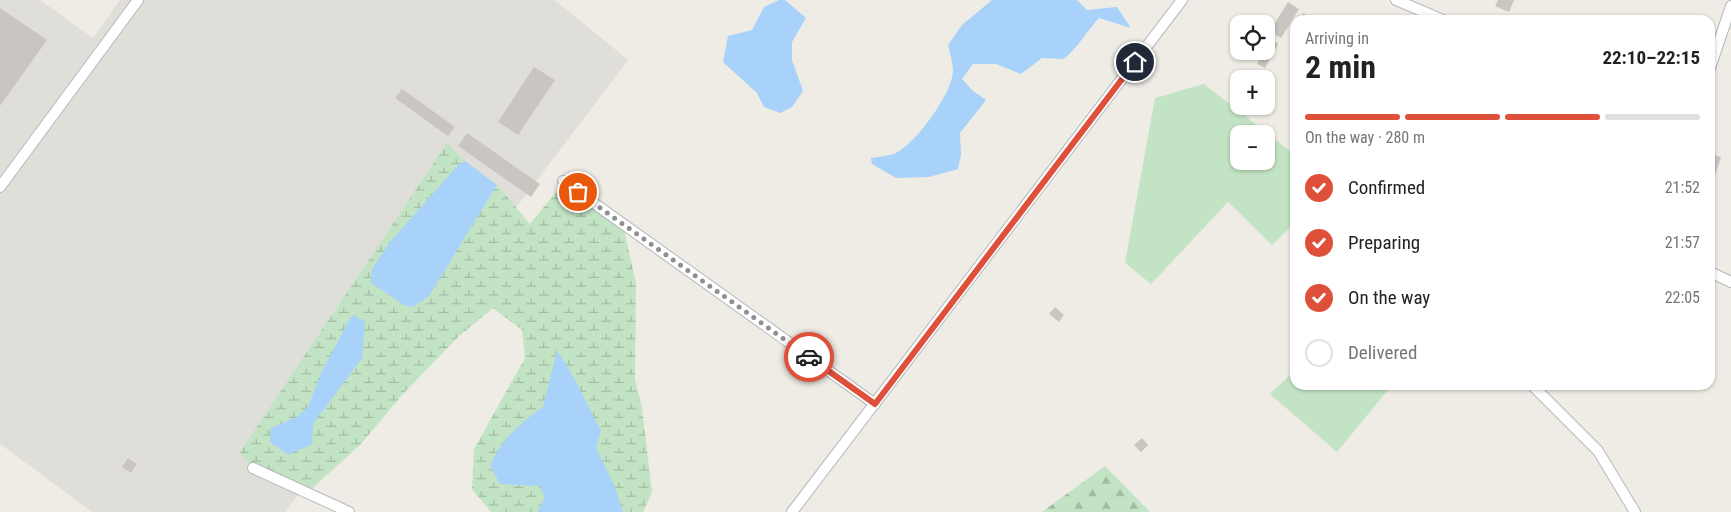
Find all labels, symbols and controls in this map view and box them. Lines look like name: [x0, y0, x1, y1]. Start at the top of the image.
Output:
map controls: [1230, 15, 1275, 170]
button: locate: [1230, 15, 1275, 60]
text: Arriving in: [1305, 29, 1369, 48]
pin: [1114, 41, 1156, 83]
text: 22:10–22:15: [1602, 46, 1700, 69]
icon: home: [1121, 48, 1149, 76]
text: 2 min: [1305, 48, 1376, 86]
button: +: [1230, 70, 1275, 115]
button: −: [1230, 125, 1275, 170]
text: On the way · 280 m: [1305, 128, 1425, 147]
pin: [557, 171, 599, 213]
icon: check: [1305, 174, 1333, 202]
text: Confirmed: [1348, 176, 1425, 199]
icon: bag: [564, 178, 592, 206]
text: 21:52: [1665, 178, 1700, 197]
icon: check: [1305, 229, 1333, 257]
text: Preparing: [1348, 231, 1420, 254]
text: 21:57: [1665, 233, 1700, 252]
icon: check: [1305, 284, 1333, 312]
text: On the way: [1348, 286, 1430, 309]
text: 22:05: [1665, 288, 1700, 307]
courier: [784, 332, 834, 382]
text: Delivered: [1348, 341, 1417, 364]
icon: car: [795, 343, 823, 371]

